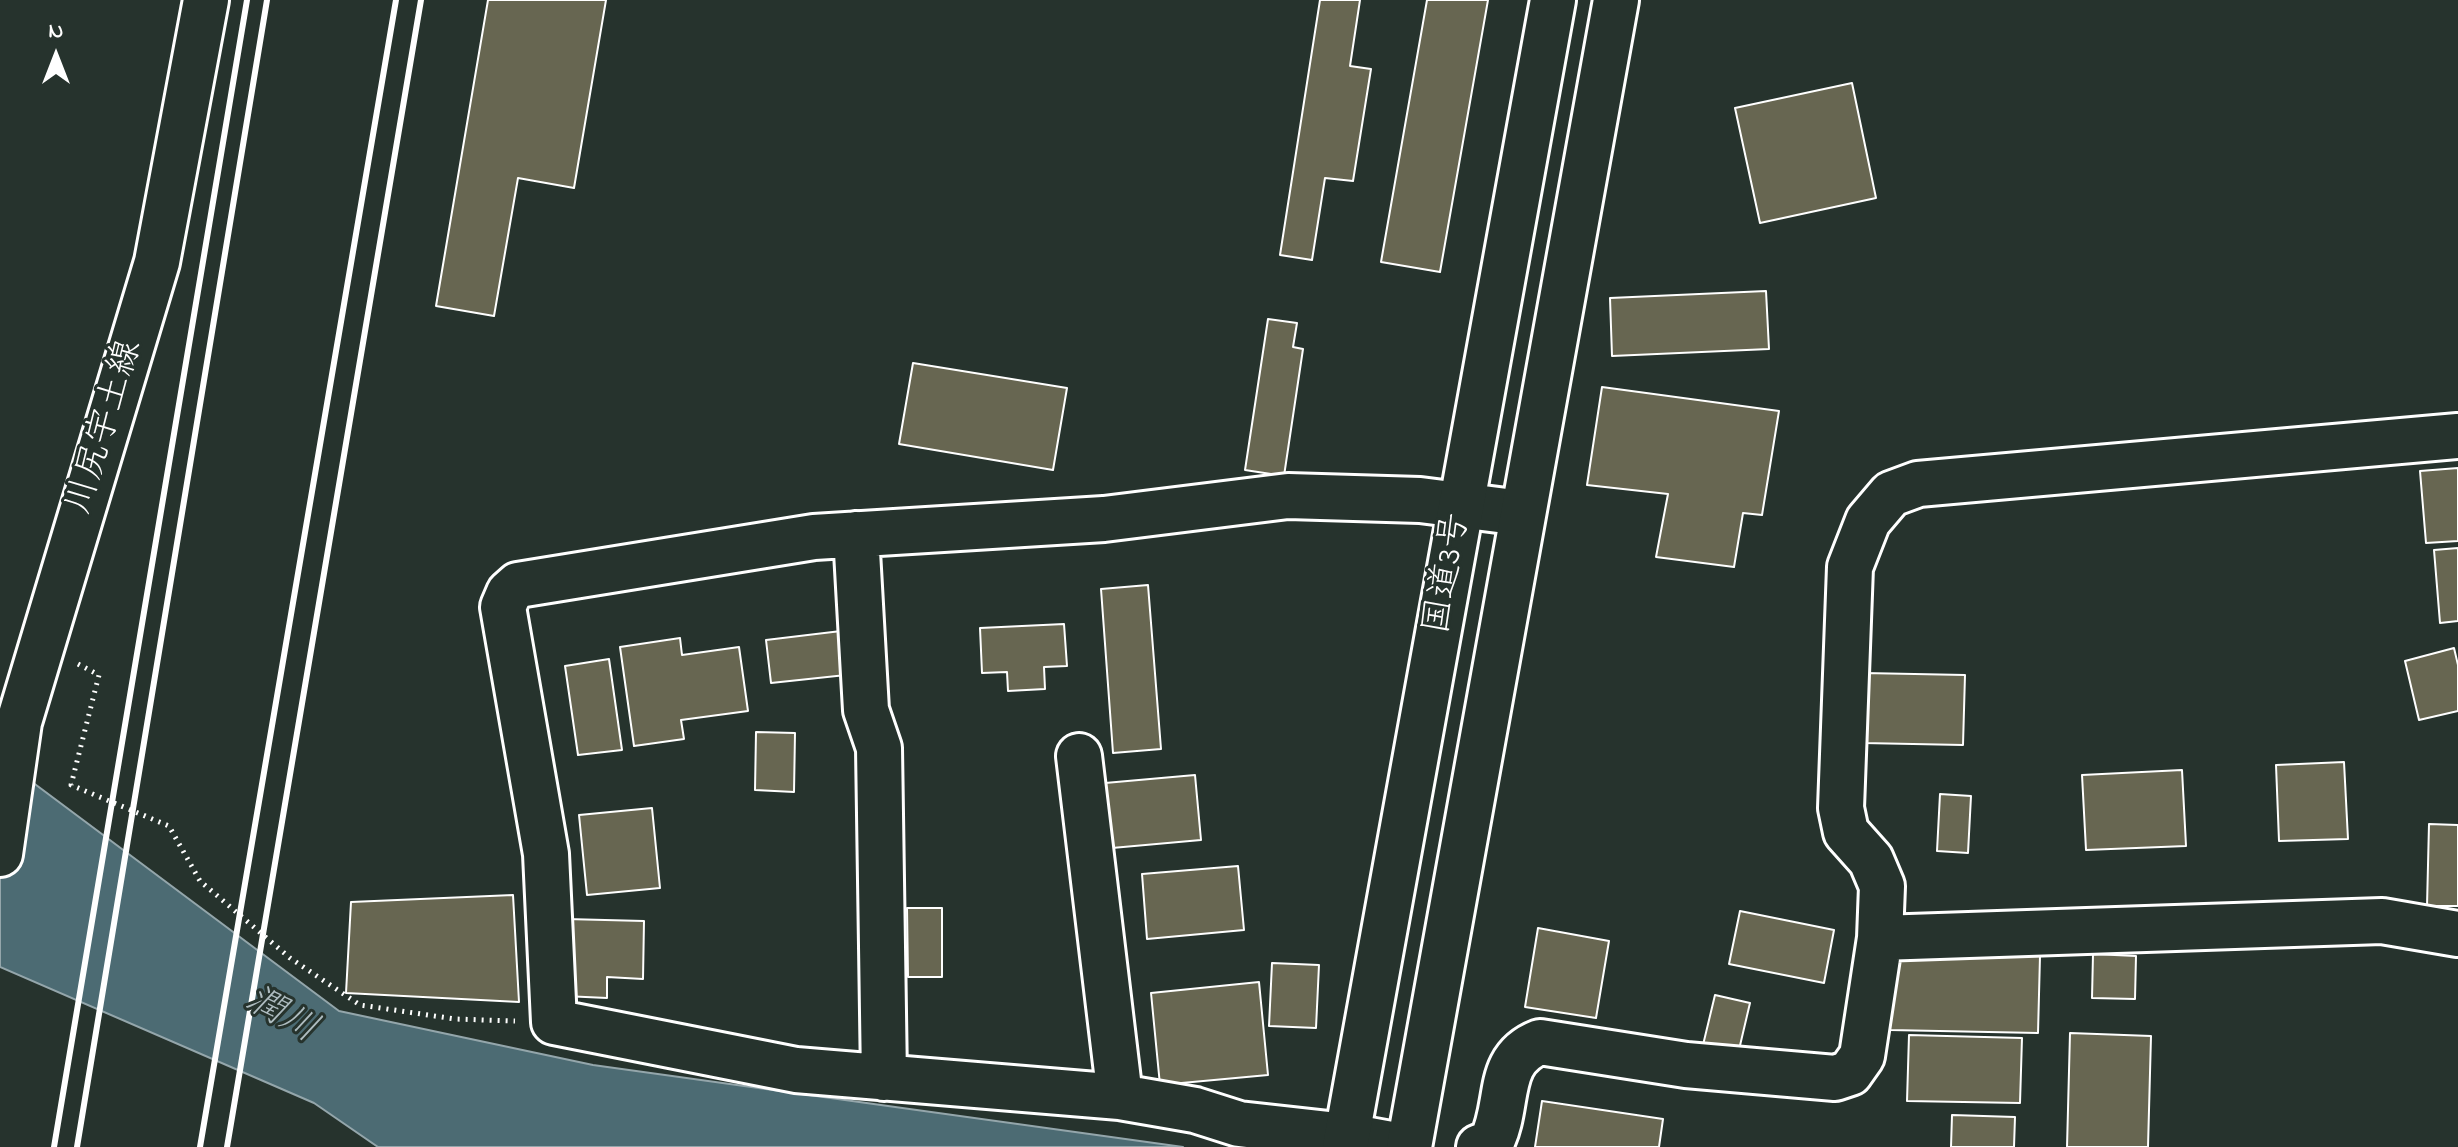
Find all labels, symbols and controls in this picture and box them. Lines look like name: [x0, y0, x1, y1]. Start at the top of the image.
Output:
north arrow: [16, 16, 96, 96]
text: N: [49, 16, 63, 48]
street label: 川尻宇土線: [60, 336, 154, 520]
street label: 国道3号: [1418, 510, 1482, 638]
water label: 潤川: [236, 980, 324, 1056]

